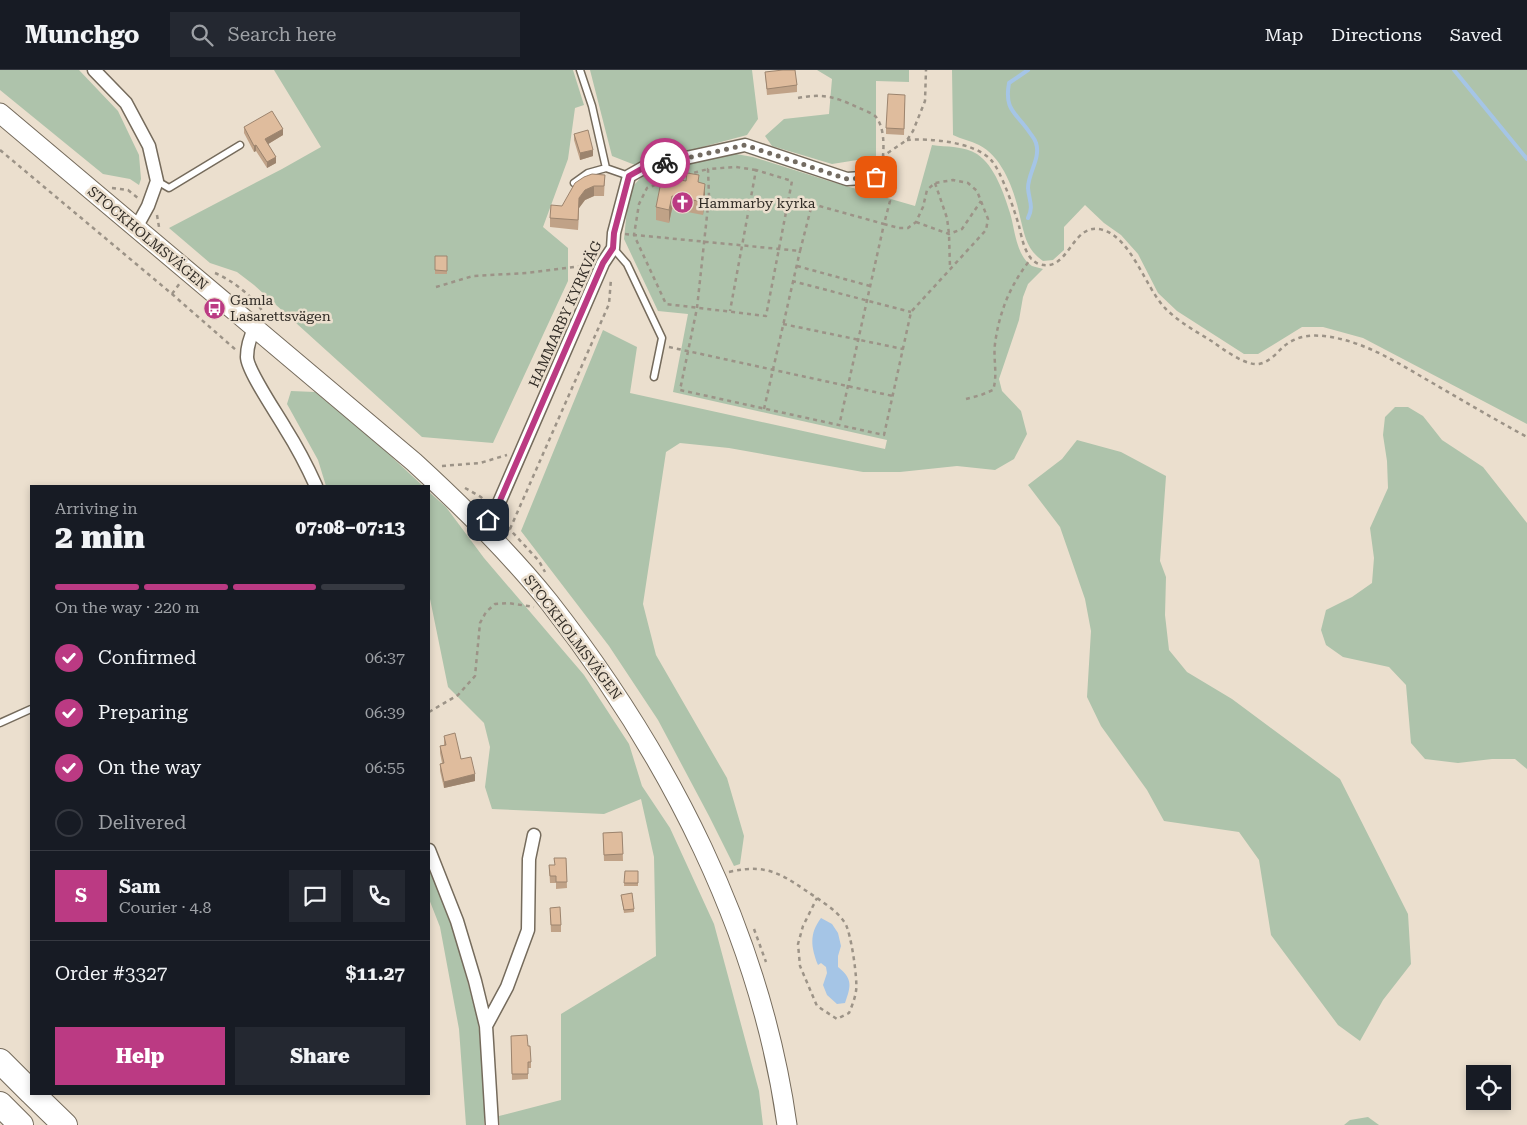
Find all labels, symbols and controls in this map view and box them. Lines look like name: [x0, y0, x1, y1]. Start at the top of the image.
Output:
search box: [170, 12, 520, 57]
text: Munchgo: [25, 21, 140, 49]
icon: search: [188, 21, 216, 49]
text: Search here: [228, 23, 336, 46]
text: Map: [1265, 24, 1303, 45]
text: Directions: [1331, 24, 1422, 45]
text: Saved: [1450, 24, 1502, 45]
courier: [640, 138, 690, 188]
icon: bike: [651, 149, 679, 177]
pin: [855, 156, 897, 198]
icon: bag: [862, 163, 890, 191]
street label: STOCKHOLMSVÄGEN: [85, 183, 211, 293]
church icon: Hammarby kyrka: [670, 191, 694, 215]
place label: Hammarby kyrka: [698, 195, 816, 211]
street label: HAMMARBY KYRKVÄG: [525, 238, 605, 390]
place label: Gamla Lasarettsvägen: [230, 292, 331, 324]
bus stop icon: Gamla Lasarettsvägen: [202, 296, 226, 320]
text: Arriving in: [55, 499, 138, 518]
pin: [467, 499, 509, 541]
icon: home: [474, 506, 502, 534]
text: 07:08–07:13: [296, 516, 405, 539]
text: 2 min: [55, 518, 145, 556]
street label: STOCKHOLMSVÄGEN: [521, 572, 625, 702]
text: On the way · 220 m: [55, 598, 200, 617]
icon: check: [55, 644, 83, 672]
text: Confirmed: [98, 646, 196, 669]
text: 06:37: [365, 648, 405, 667]
icon: check: [55, 699, 83, 727]
text: Preparing: [98, 701, 188, 724]
text: 06:39: [365, 703, 405, 722]
icon: check: [55, 754, 83, 782]
text: On the way: [98, 756, 201, 779]
text: 06:55: [365, 758, 405, 777]
text: Delivered: [98, 811, 186, 834]
button: chat: [289, 870, 341, 922]
button: phone: [353, 870, 405, 922]
text: Sam: [119, 875, 161, 898]
text: S: [75, 884, 87, 907]
text: Courier · 4.8: [119, 898, 212, 917]
text: Order #3327: [55, 962, 167, 985]
text: $11.27: [346, 962, 405, 985]
button: Help: [55, 1027, 225, 1085]
button: Share: [235, 1027, 405, 1085]
map controls: [1466, 1065, 1511, 1110]
button: locate: [1466, 1065, 1511, 1110]

